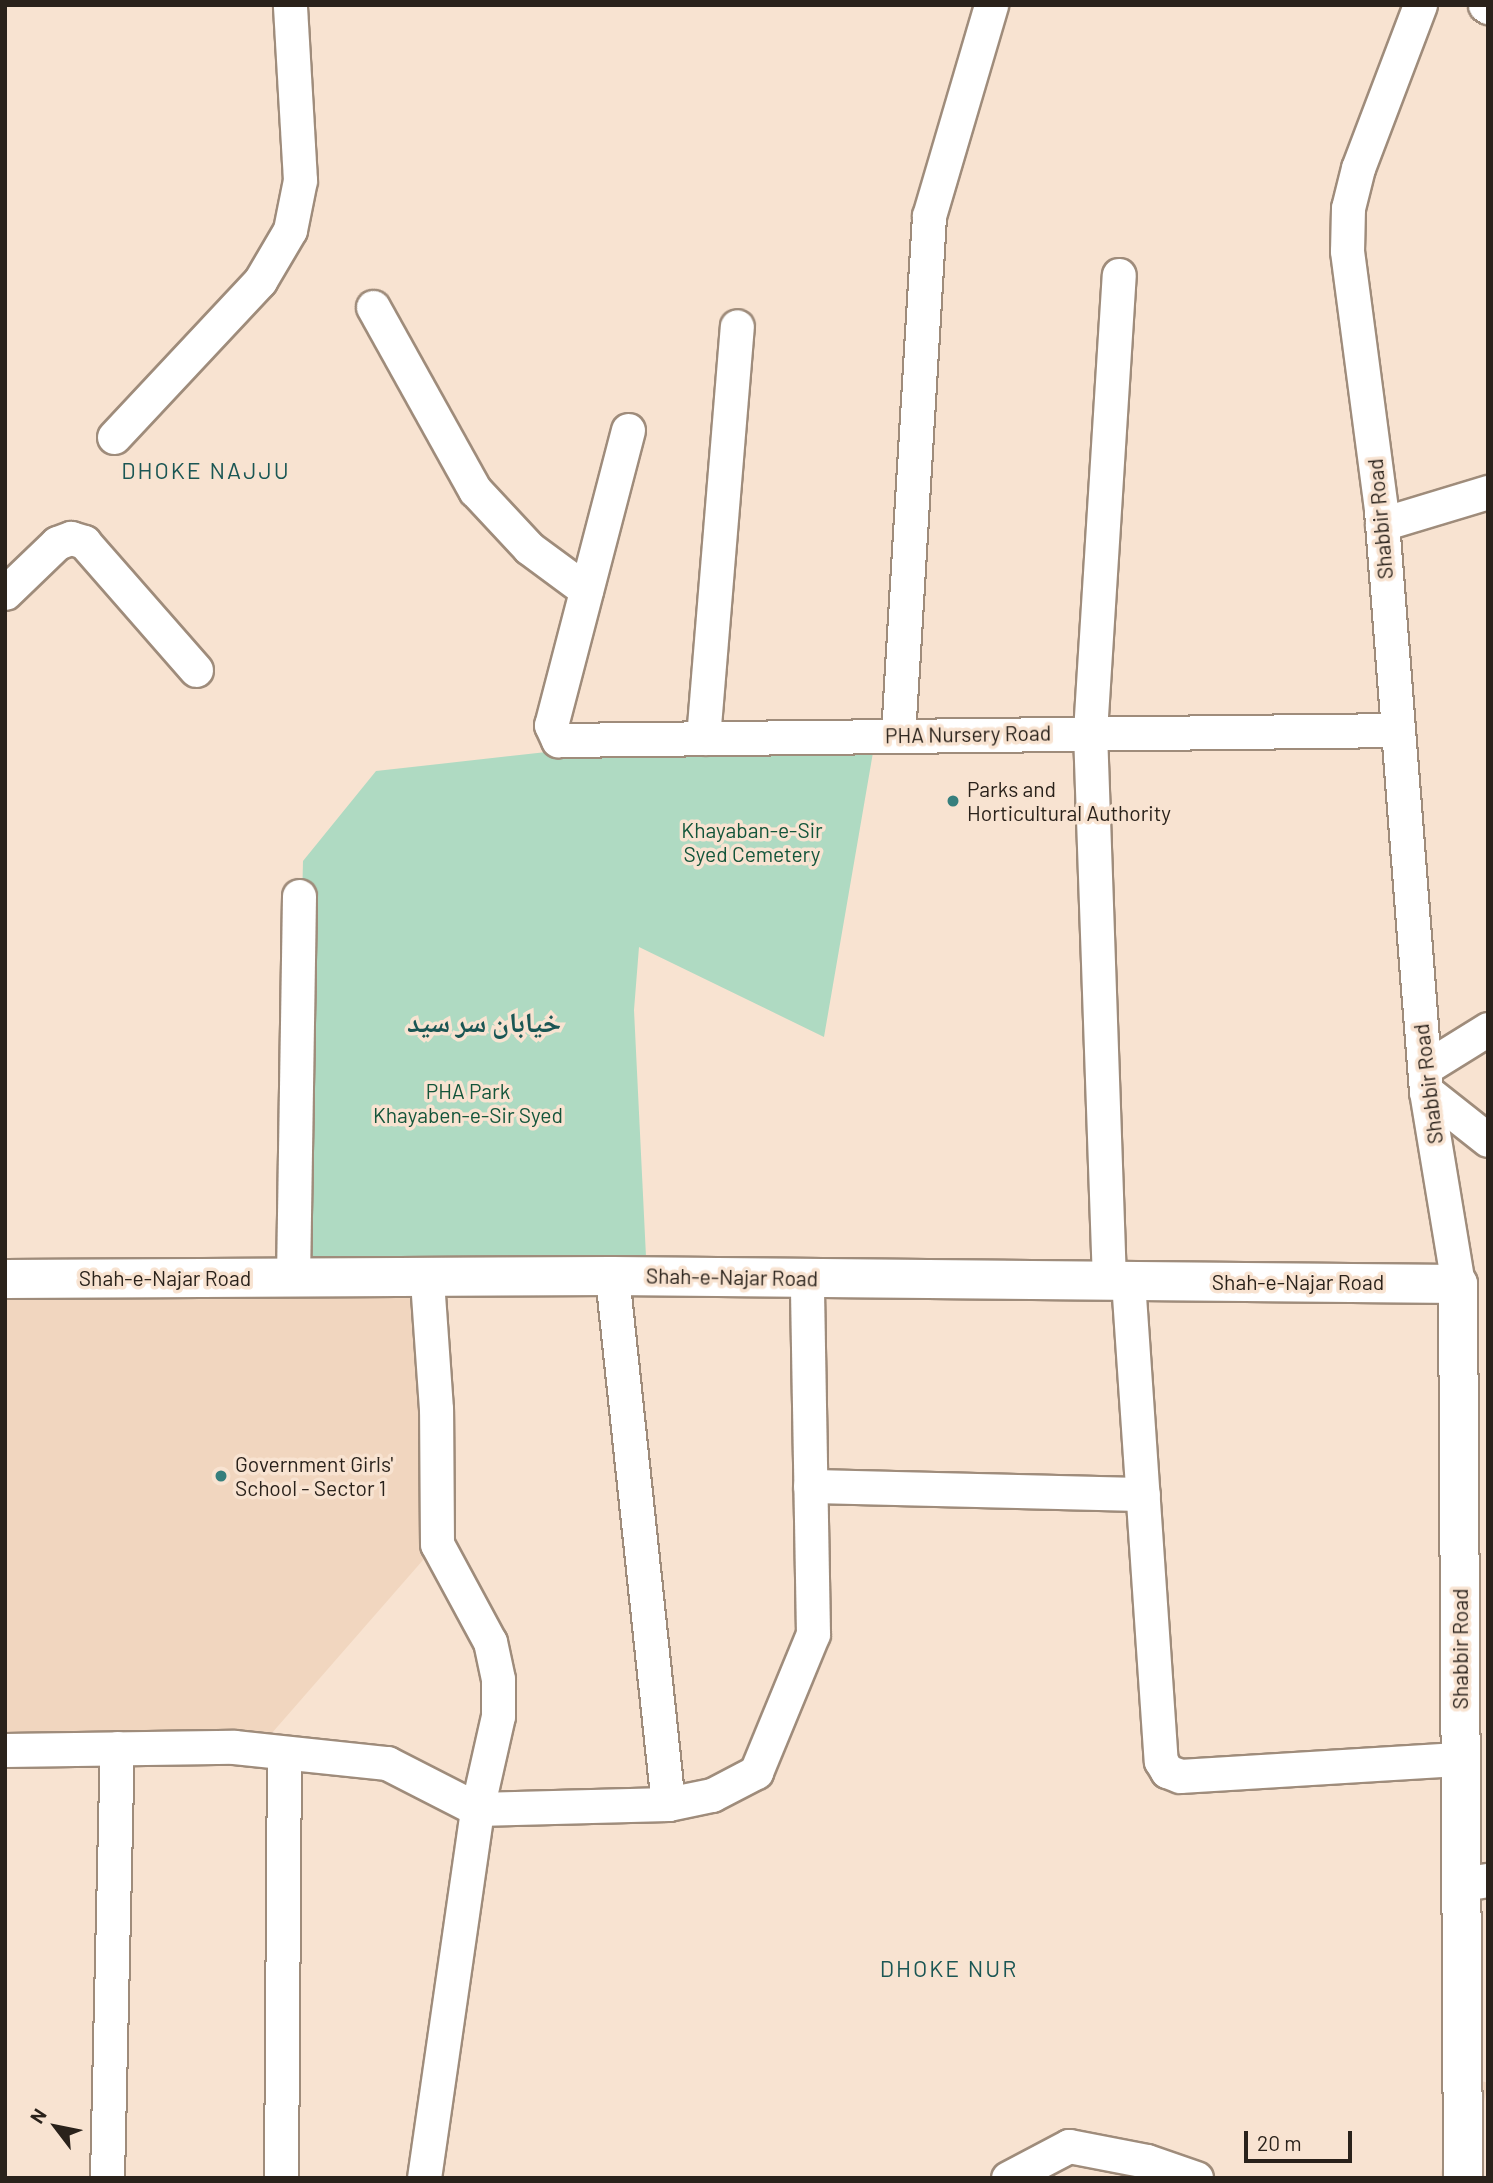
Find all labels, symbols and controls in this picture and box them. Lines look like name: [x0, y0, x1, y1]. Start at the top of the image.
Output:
district label: DHOKE NAJJU: [123, 456, 289, 484]
street label: Shabbir Road: [1362, 458, 1398, 580]
street label: PHA Nursery Road: [885, 720, 1051, 748]
place label: Parks and Horticultural Authority: [967, 776, 1171, 826]
marker: Parks and Horticultural Authority: [945, 793, 961, 809]
park label: Khayaban-e-Sir Syed Cemetery: [681, 817, 823, 867]
district label: خیابان سر سید: [407, 1004, 561, 1038]
street label: Shabbir Road: [1408, 1022, 1448, 1146]
park label: PHA Park Khayaben-e-Sir Syed: [373, 1078, 563, 1128]
street label: Shah-e-Najar Road: [646, 1263, 818, 1291]
street label: Shah-e-Najar Road: [79, 1265, 251, 1291]
street label: Shah-e-Najar Road: [1212, 1269, 1384, 1295]
place label: Government Girls' School - Sector 1: [235, 1451, 393, 1501]
marker: Government Girls' School - Sector 1: [213, 1468, 229, 1484]
street label: Shabbir Road: [1447, 1589, 1473, 1709]
district label: DHOKE NUR: [881, 1954, 1017, 1982]
north arrow: [21, 2092, 91, 2162]
text: N: [25, 2104, 51, 2127]
scale bar: [1248, 2116, 1356, 2160]
text: 20 m: [1257, 2130, 1302, 2155]

